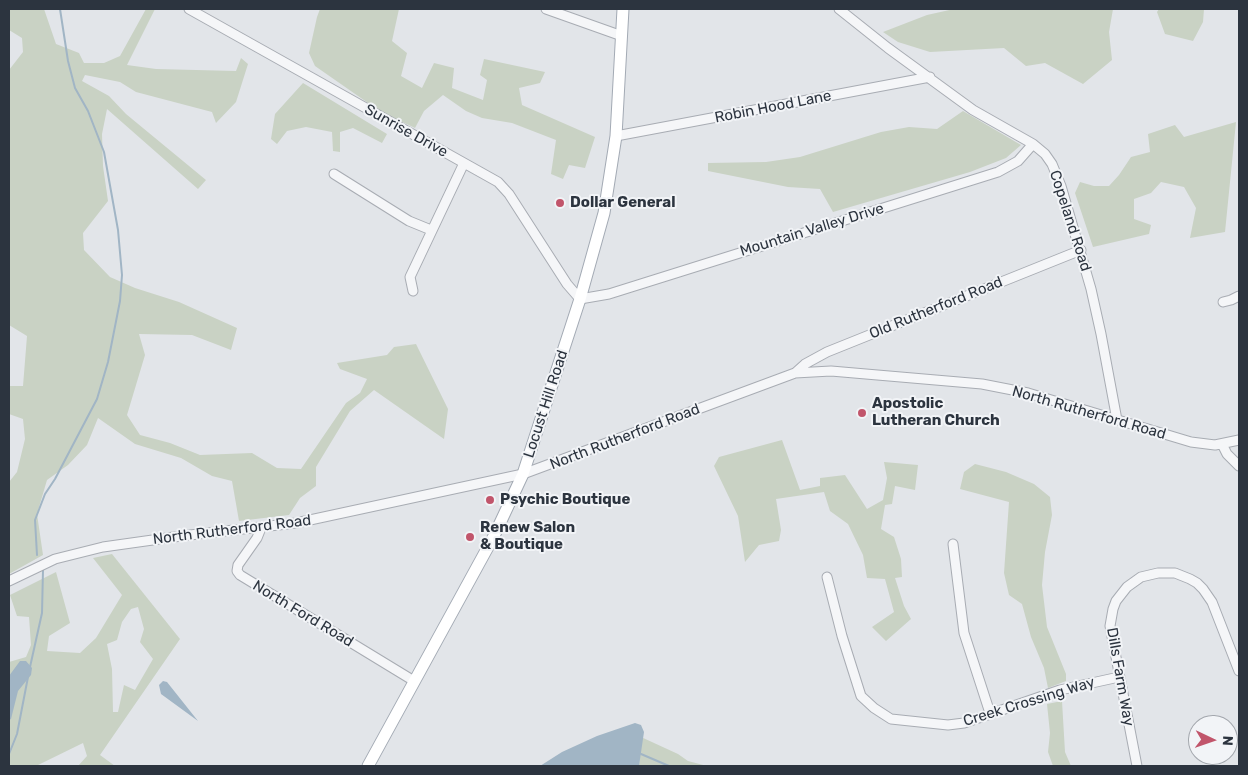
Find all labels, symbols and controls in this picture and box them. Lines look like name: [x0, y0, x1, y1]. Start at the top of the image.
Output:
street label: Robin Hood Lane: [713, 87, 833, 127]
street label: Sunrise Drive: [361, 101, 451, 161]
street label: Copeland Road: [1045, 168, 1095, 274]
place label: Dollar General: [570, 194, 675, 212]
marker: Dollar General: [554, 197, 566, 209]
street label: Mountain Valley Drive: [738, 199, 886, 261]
street label: Old Rutherford Road: [867, 273, 1005, 343]
street label: Locust Hill Road: [520, 348, 572, 460]
street label: North Rutherford Road: [1010, 382, 1168, 444]
place label: Apostolic Lutheran Church: [872, 395, 1000, 430]
street label: North Rutherford Road: [547, 400, 703, 474]
marker: Apostolic Lutheran Church: [856, 407, 868, 419]
place label: Psychic Boutique: [500, 491, 630, 509]
marker: Psychic Boutique: [484, 494, 496, 506]
street label: North Rutherford Road: [152, 511, 312, 549]
place label: Renew Salon & Boutique: [480, 519, 575, 554]
marker: Renew Salon & Boutique: [464, 531, 476, 543]
street label: North Ford Road: [249, 577, 357, 651]
street label: Dills Farm Way: [1102, 626, 1138, 728]
street label: Creek Crossing Way: [961, 673, 1097, 731]
north arrow: [1188, 715, 1238, 765]
text: N: [1219, 735, 1236, 746]

